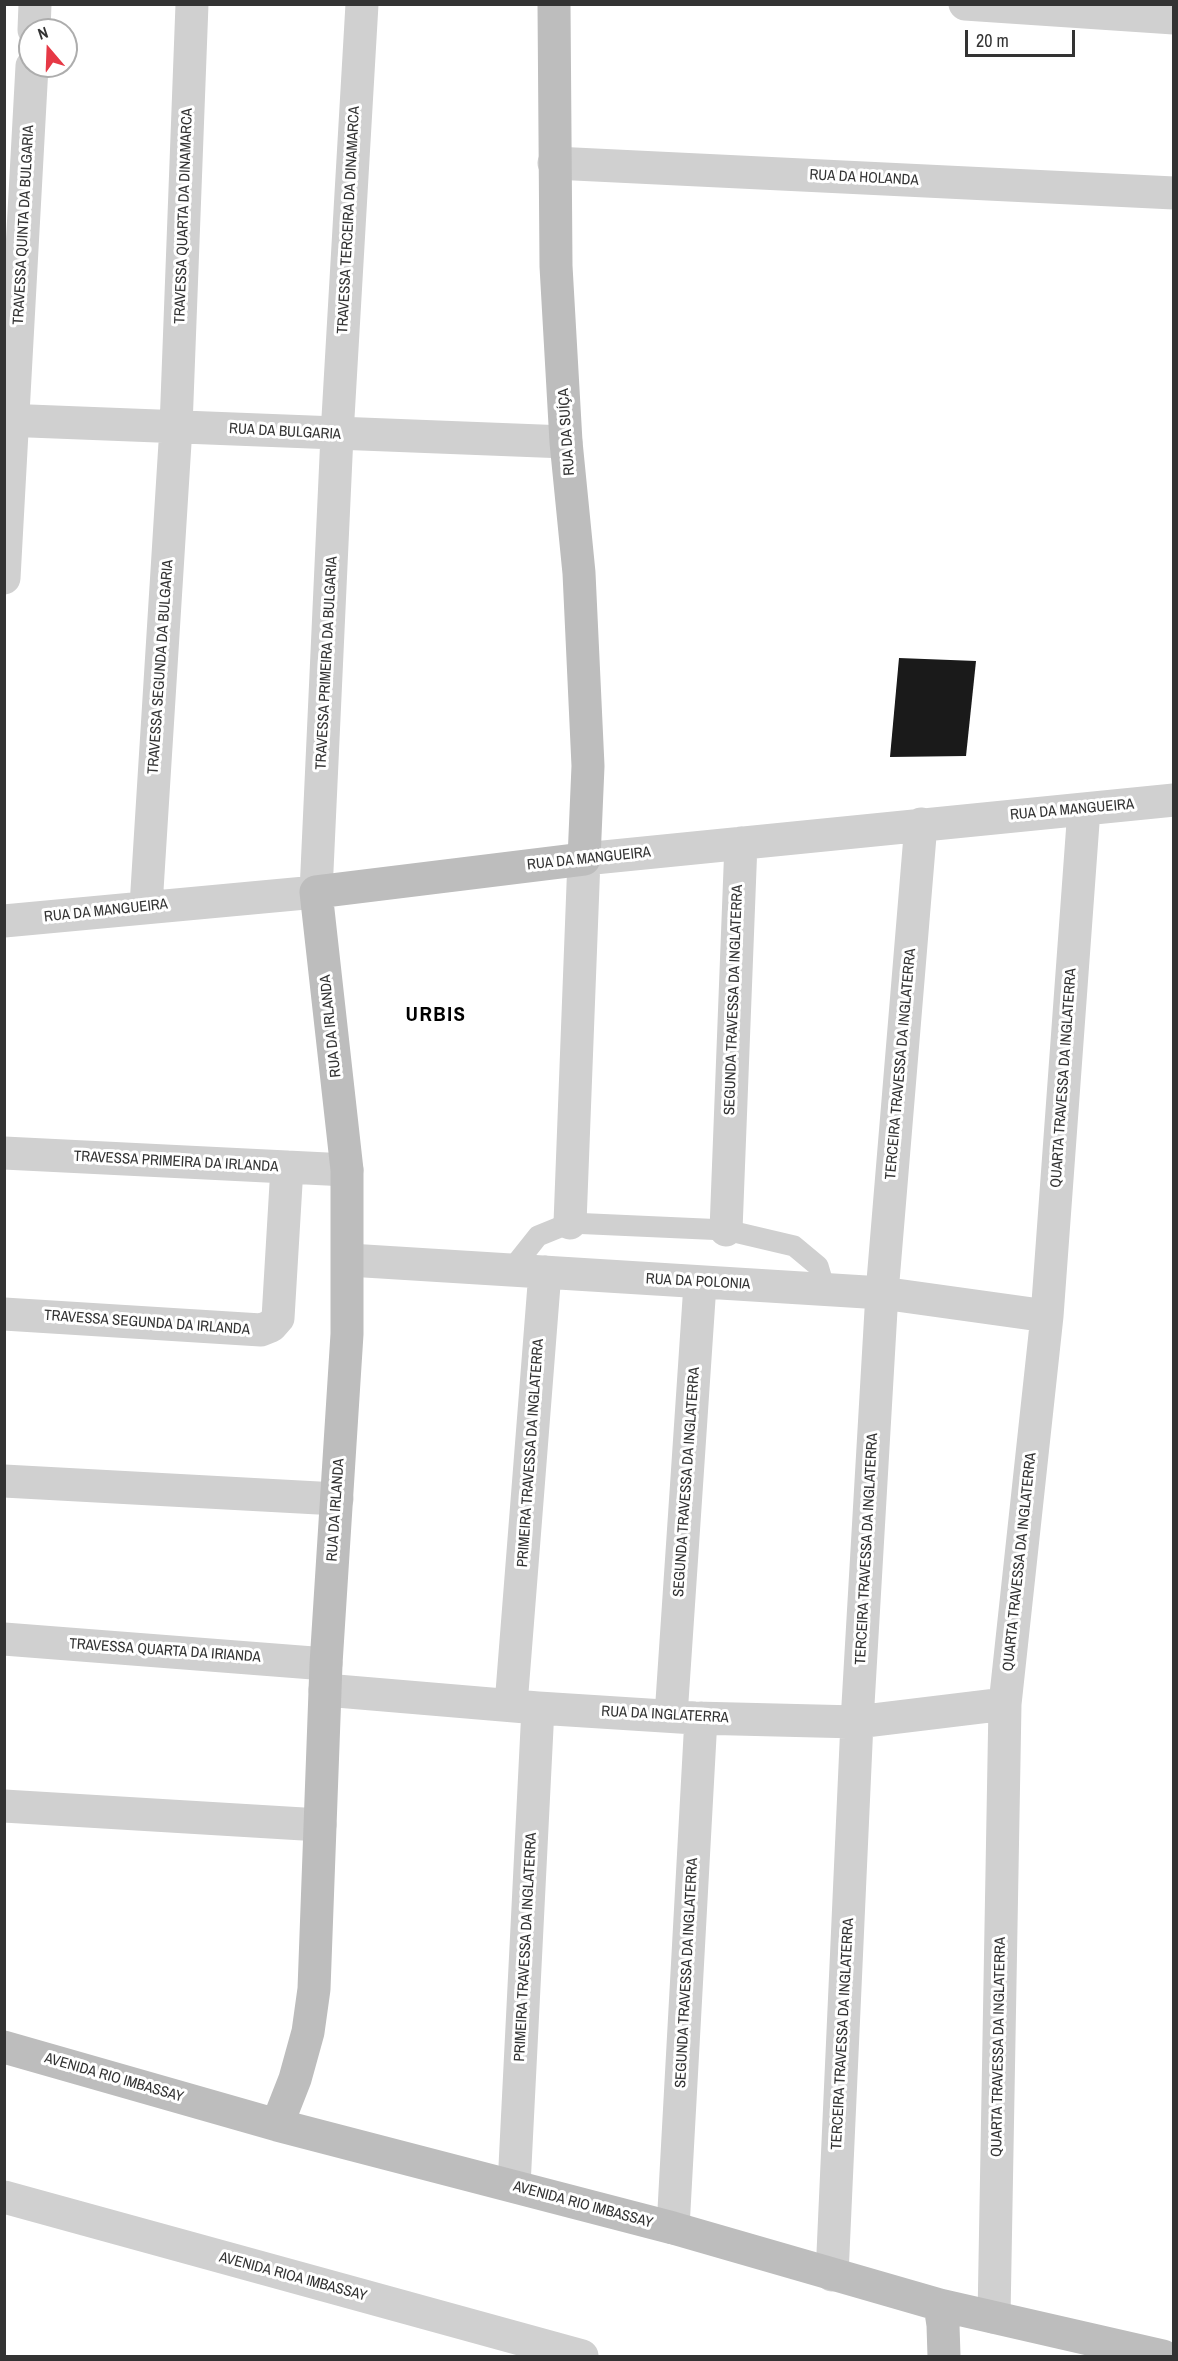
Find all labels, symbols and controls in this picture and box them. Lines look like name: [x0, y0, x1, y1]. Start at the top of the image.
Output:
north arrow: [18, 18, 78, 78]
scale bar: [968, 18, 1078, 56]
text: N: [35, 21, 51, 45]
text: 20 m: [976, 28, 1009, 53]
street label: TRAVESSA TERCEIRA DA DINAMARCA: [334, 106, 364, 334]
street label: TRAVESSA QUARTA DA DINAMARCA: [171, 108, 197, 324]
street label: TRAVESSA QUINTA DA BULGARIA: [10, 125, 38, 325]
street label: RUA DA HOLANDA: [809, 166, 919, 190]
street label: RUA DA SUÍÇA: [555, 388, 579, 476]
street label: RUA DA BULGARIA: [229, 420, 341, 444]
street label: TRAVESSA PRIMEIRA DA BULGARIA: [312, 556, 342, 770]
street label: TRAVESSA SEGUNDA DA BULGARIA: [145, 559, 177, 775]
street label: RUA DA MANGUEIRA: [1009, 796, 1135, 824]
street label: RUA DA MANGUEIRA: [526, 844, 652, 874]
street label: SEGUNDA TRAVESSA DA INGLATERRA: [721, 884, 747, 1116]
street label: RUA DA MANGUEIRA: [43, 896, 169, 926]
street label: TERCEIRA TRAVESSA DA INGLATERRA: [882, 948, 920, 1180]
street label: QUARTA TRAVESSA DA INGLATERRA: [1047, 968, 1081, 1188]
street label: RUA DA IRLANDA: [317, 974, 345, 1078]
district label: URBIS: [405, 1002, 467, 1028]
street label: TRAVESSA PRIMEIRA DA IRLANDA: [73, 1148, 279, 1176]
street label: RUA DA POLONIA: [645, 1270, 751, 1294]
street label: TRAVESSA SEGUNDA DA IRLANDA: [44, 1307, 250, 1339]
street label: PRIMEIRA TRAVESSA DA INGLATERRA: [514, 1338, 548, 1568]
street label: SEGUNDA TRAVESSA DA INGLATERRA: [670, 1366, 704, 1598]
street label: TERCEIRA TRAVESSA DA INGLATERRA: [852, 1433, 882, 1665]
street label: QUARTA TRAVESSA DA INGLATERRA: [1000, 1452, 1040, 1672]
street label: RUA DA IRLANDA: [323, 1458, 349, 1562]
street label: TRAVESSA QUARTA DA IRIANDA: [69, 1635, 261, 1667]
street label: RUA DA INGLATERRA: [601, 1703, 729, 1727]
street label: PRIMEIRA TRAVESSA DA INGLATERRA: [511, 1832, 541, 2062]
street label: SEGUNDA TRAVESSA DA INGLATERRA: [672, 1857, 702, 2089]
street label: TERCEIRA TRAVESSA DA INGLATERRA: [828, 1918, 858, 2150]
street label: QUARTA TRAVESSA DA INGLATERRA: [988, 1937, 1010, 2157]
street label: AVENIDA RIO IMBASSAY: [42, 2050, 186, 2106]
street label: AVENIDA RIO IMBASSAY: [511, 2178, 655, 2232]
street label: AVENIDA RIOA IMBASSAY: [217, 2249, 369, 2305]

